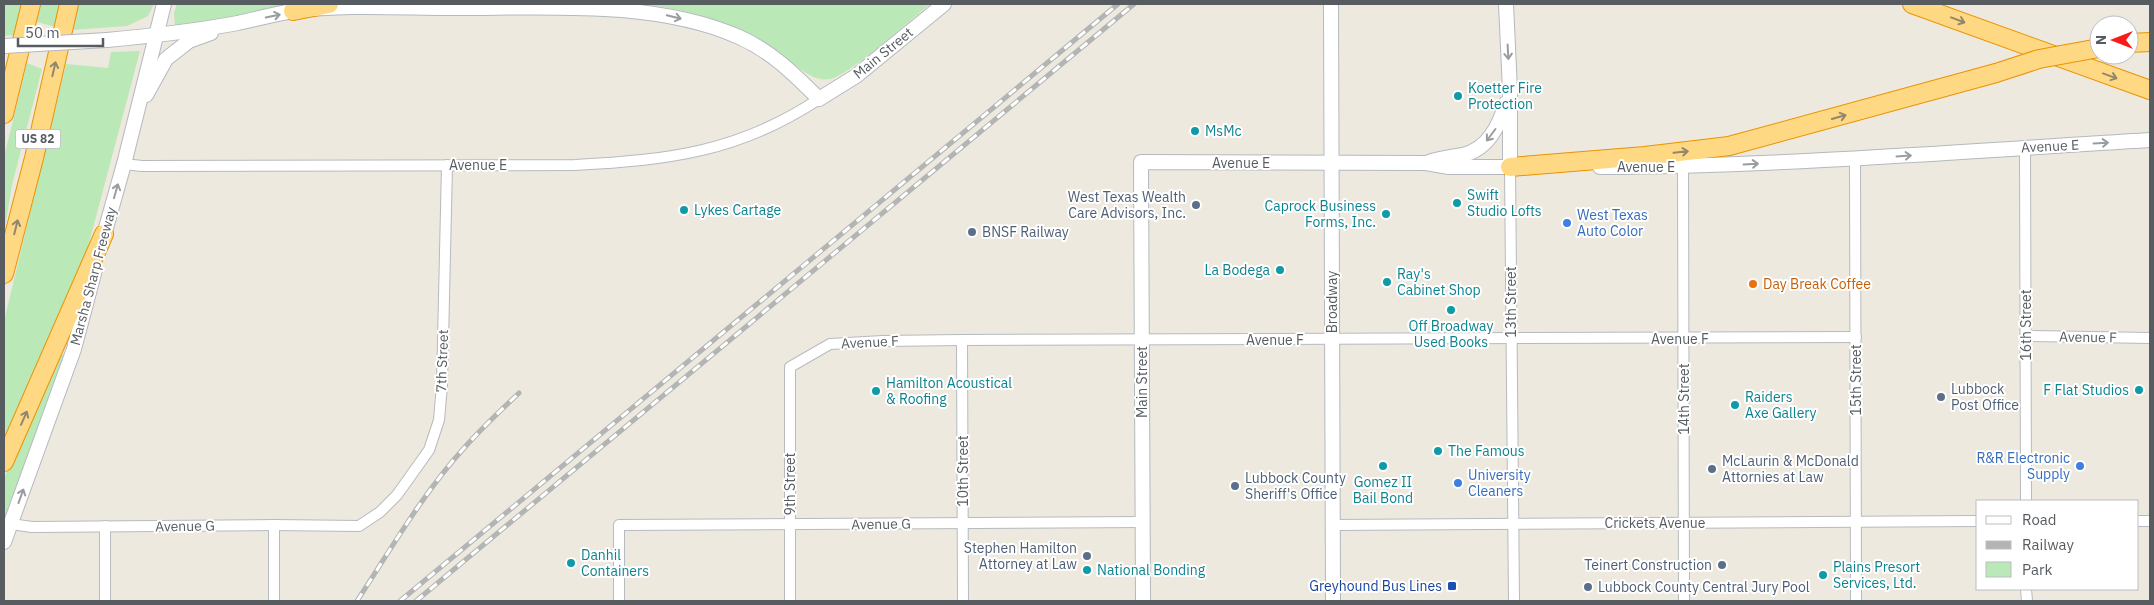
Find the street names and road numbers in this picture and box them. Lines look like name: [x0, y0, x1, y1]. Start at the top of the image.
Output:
street label: Main Street: [849, 23, 917, 83]
road number: US 82: [15, 130, 60, 148]
street label: Avenue E: [2020, 135, 2080, 157]
street label: Avenue E: [1212, 154, 1270, 172]
street label: Avenue E: [449, 156, 507, 174]
street label: Avenue E: [1617, 158, 1675, 176]
street label: Marsha Sharp Freeway: [66, 205, 120, 347]
street label: 13th Street: [1502, 266, 1520, 338]
street label: Broadway: [1323, 271, 1341, 333]
street label: 16th Street: [2017, 289, 2035, 361]
street label: Avenue F: [2059, 327, 2117, 347]
street label: 7th Street: [432, 329, 452, 393]
street label: Avenue F: [1651, 330, 1709, 348]
street label: Avenue F: [841, 331, 900, 353]
street label: Avenue F: [1246, 331, 1304, 349]
street label: 15th Street: [1847, 344, 1865, 416]
street label: Main Street: [1133, 346, 1151, 418]
street label: 14th Street: [1675, 363, 1693, 435]
street label: 10th Street: [954, 435, 972, 507]
street label: 9th Street: [781, 452, 799, 515]
street label: Avenue G: [851, 514, 911, 534]
street label: Crickets Avenue: [1605, 514, 1706, 532]
street label: Avenue G: [155, 516, 215, 536]

